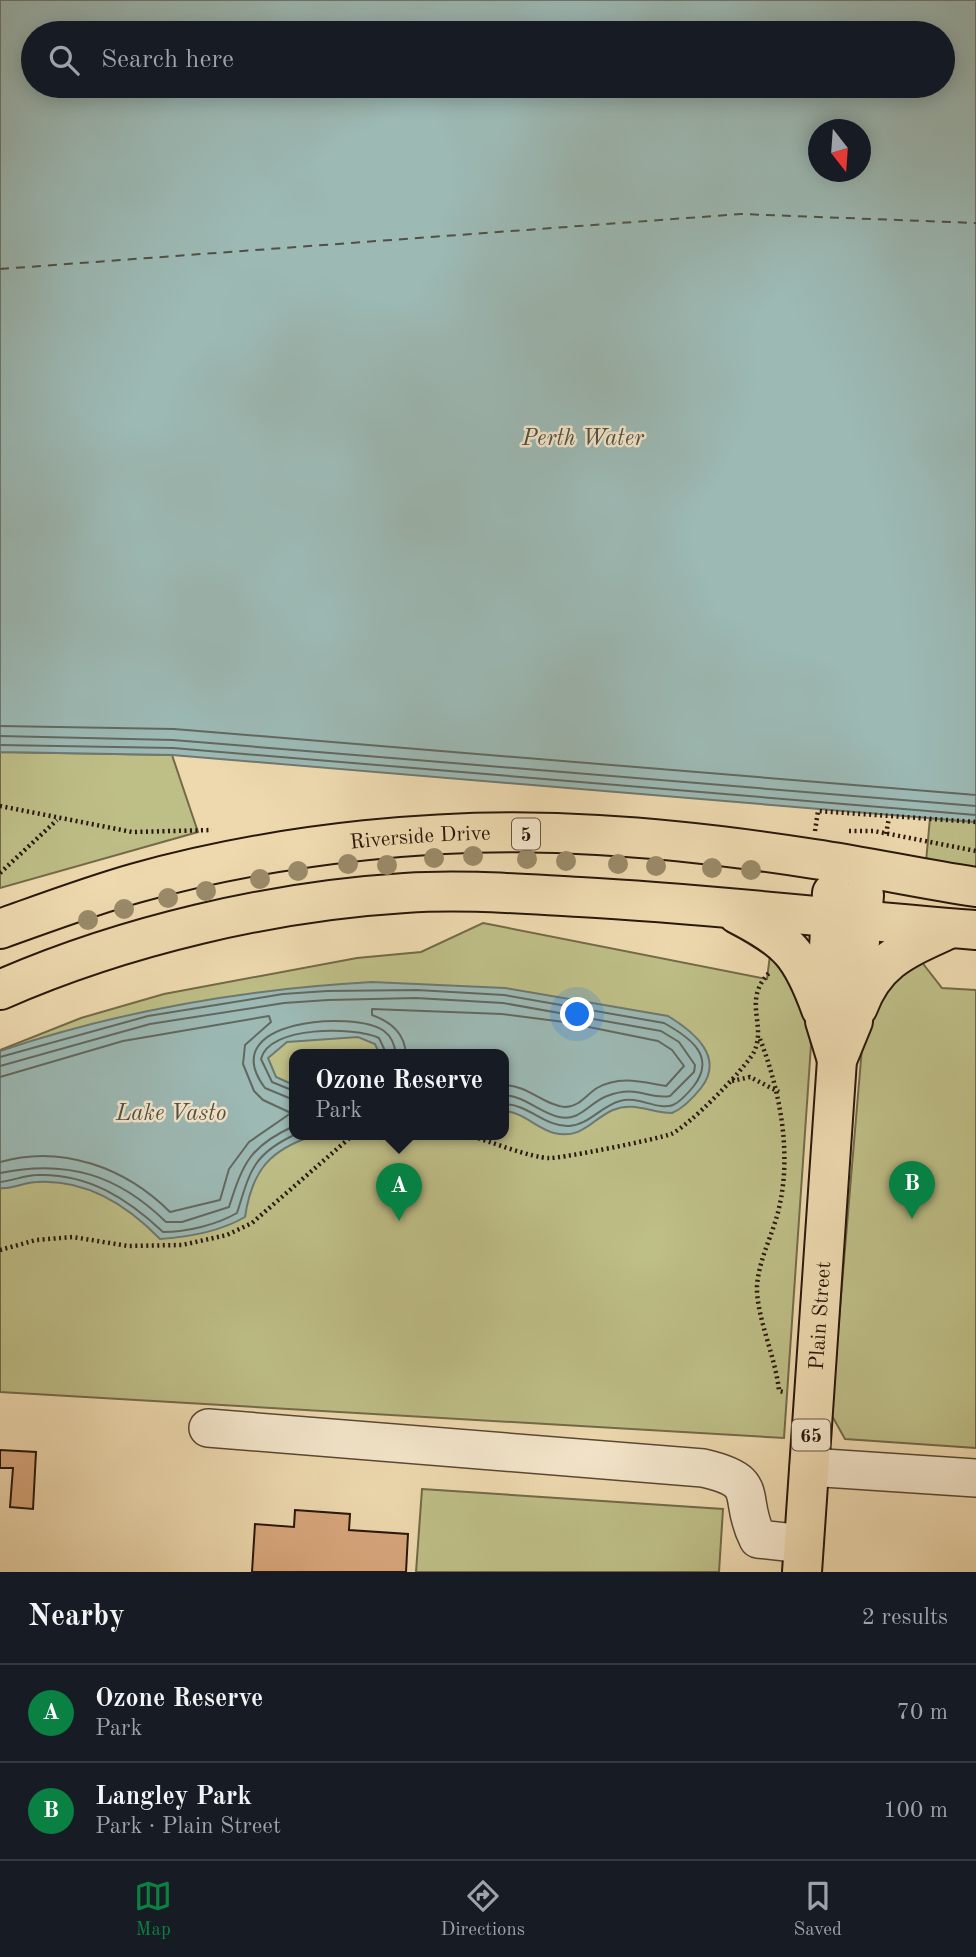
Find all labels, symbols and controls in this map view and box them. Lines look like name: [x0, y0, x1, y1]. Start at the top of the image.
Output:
search box: [21, 21, 955, 98]
icon: search: [45, 41, 83, 79]
text: Search here: [101, 47, 234, 73]
north arrow: [808, 119, 871, 182]
water label: Perth Water: [521, 427, 645, 450]
road number: 5: [512, 818, 540, 849]
street label: Riverside Drive: [349, 824, 491, 854]
your location: [560, 997, 594, 1031]
popup: [289, 1049, 509, 1140]
text: Ozone Reserve: [315, 1068, 483, 1094]
text: Park: [315, 1099, 362, 1122]
water label: Lake Vasto: [115, 1102, 226, 1125]
pin: B: [889, 1161, 935, 1219]
pin: A: [376, 1163, 422, 1221]
street label: Plain Street: [807, 1261, 835, 1371]
road number: 65: [792, 1420, 830, 1450]
text: Nearby: [28, 1602, 125, 1632]
text: 2 results: [862, 1606, 948, 1629]
text: Ozone Reserve: [95, 1686, 263, 1712]
text: A: [42, 1701, 60, 1724]
text: 70 m: [897, 1701, 948, 1724]
text: Park: [95, 1717, 142, 1740]
text: Langley Park: [95, 1784, 252, 1810]
text: B: [43, 1799, 59, 1822]
text: 100 m: [883, 1799, 948, 1822]
text: Park · Plain Street: [95, 1815, 281, 1838]
tab: Map: [134, 1877, 172, 1942]
tab: Directions: [441, 1877, 525, 1942]
tab: Saved: [793, 1877, 842, 1942]

